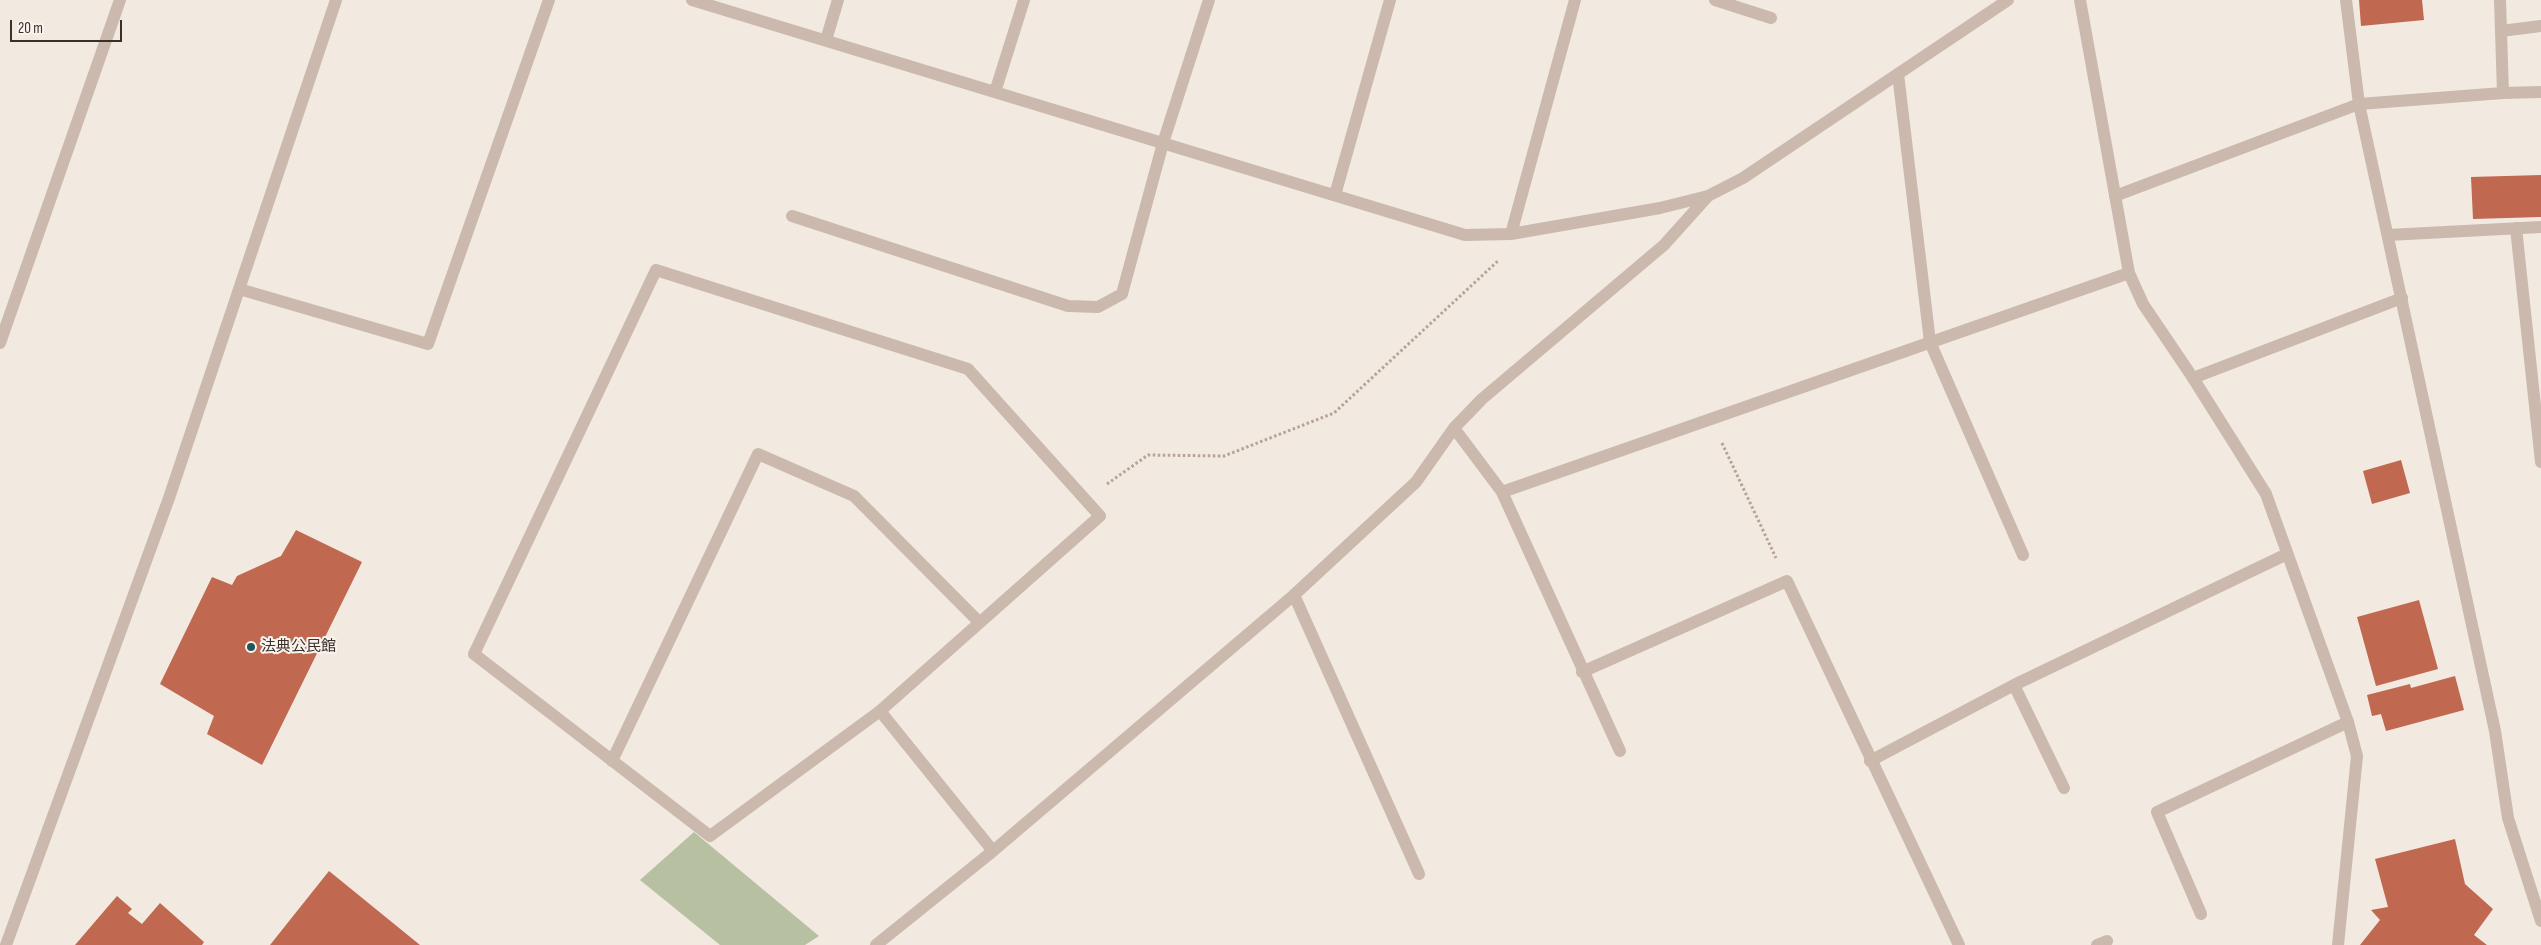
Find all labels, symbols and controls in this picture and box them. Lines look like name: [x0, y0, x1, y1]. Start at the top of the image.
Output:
scale bar: [12, 10, 125, 42]
text: 20 m: [18, 19, 43, 38]
place label: 法典公民館: [261, 638, 336, 656]
marker: 法典公民館: [245, 641, 257, 653]

